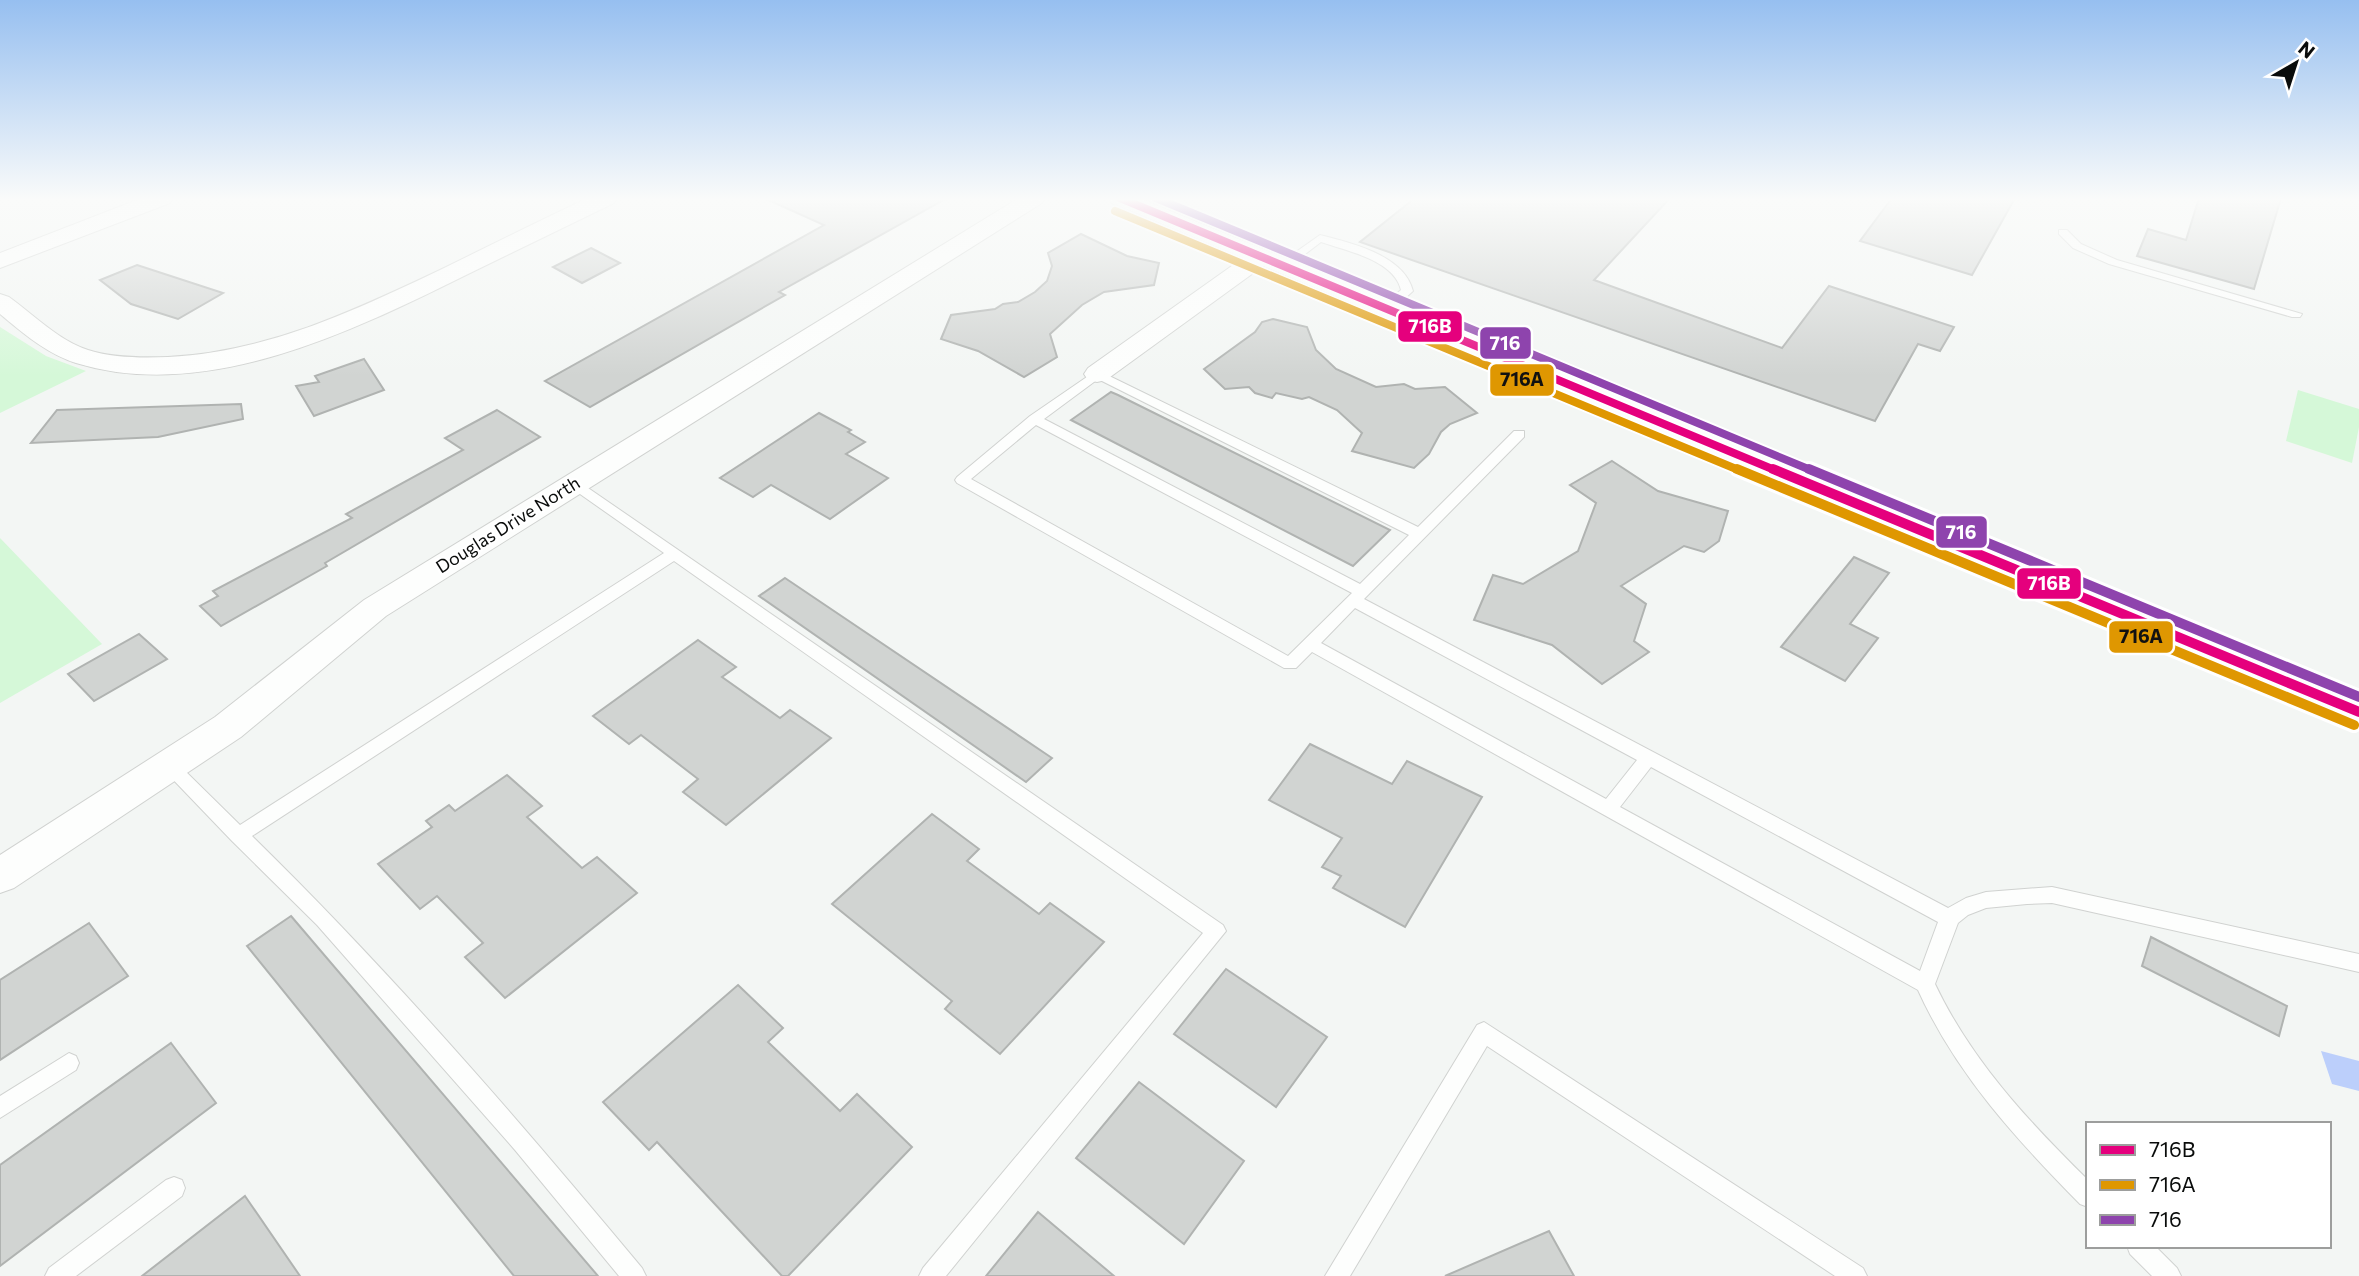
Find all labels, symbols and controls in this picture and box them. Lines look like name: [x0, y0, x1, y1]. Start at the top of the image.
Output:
north arrow: [2261, 28, 2331, 98]
text: N: [2294, 36, 2320, 63]
line badge: 716B: [1397, 310, 1463, 343]
text: 716B: [1408, 314, 1452, 337]
line badge: 716: [1479, 326, 1532, 360]
text: 716: [1490, 331, 1520, 354]
line badge: 716A: [1489, 363, 1555, 397]
text: 716A: [1500, 367, 1544, 390]
street label: Douglas Drive North: [431, 471, 584, 577]
line badge: 716: [1935, 515, 1988, 549]
text: 716: [1946, 520, 1976, 543]
line badge: 716B: [2016, 567, 2082, 600]
text: 716B: [2027, 571, 2071, 594]
line badge: 716A: [2108, 620, 2174, 654]
text: 716A: [2119, 624, 2163, 647]
legend: [2086, 1122, 2331, 1248]
text: 716B: [2149, 1136, 2195, 1161]
text: 716A: [2149, 1171, 2196, 1196]
text: 716: [2149, 1206, 2182, 1231]

